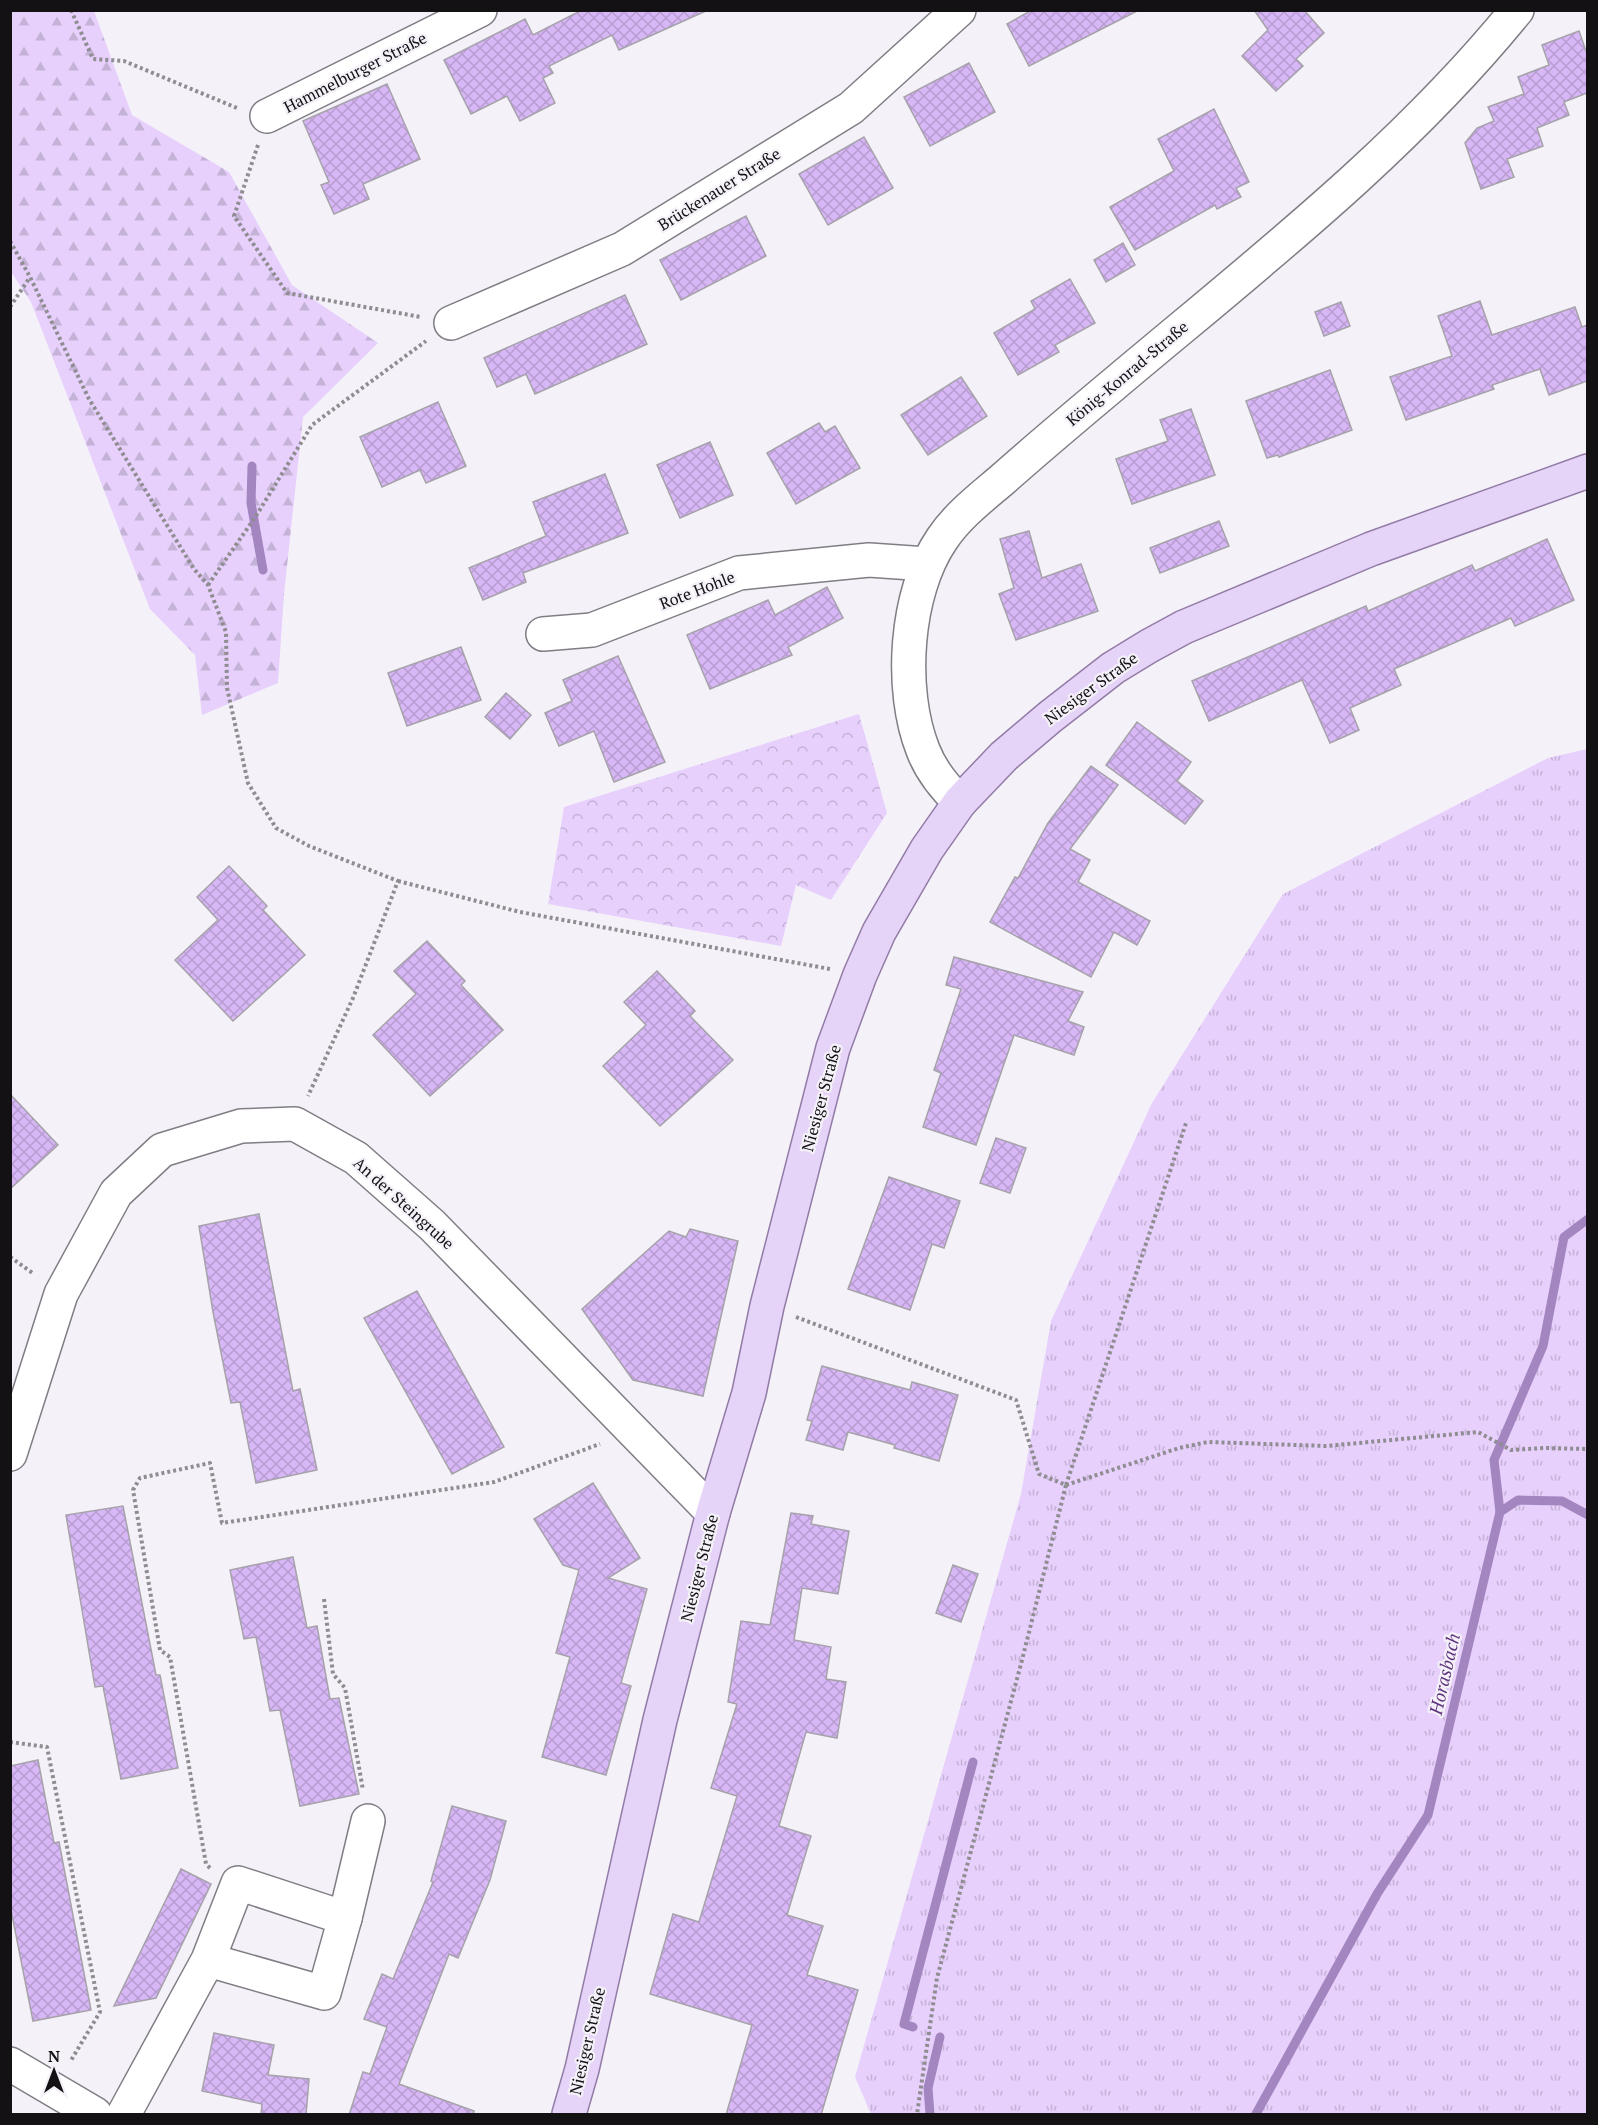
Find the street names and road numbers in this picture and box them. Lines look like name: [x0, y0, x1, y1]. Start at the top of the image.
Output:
street label: Hammelburger Straße: [280, 26, 430, 118]
street label: Brückenauer Straße: [654, 142, 784, 236]
street label: König-Konrad-Straße: [1061, 315, 1193, 431]
street label: Rote Hohle: [656, 566, 738, 614]
street label: Niesiger Straße: [1040, 647, 1142, 729]
street label: Niesiger Straße: [796, 1042, 846, 1154]
street label: An der Steingrube: [349, 1152, 459, 1254]
street label: Niesiger Straße: [675, 1512, 723, 1624]
street label: Niesiger Straße: [564, 1985, 610, 2097]

